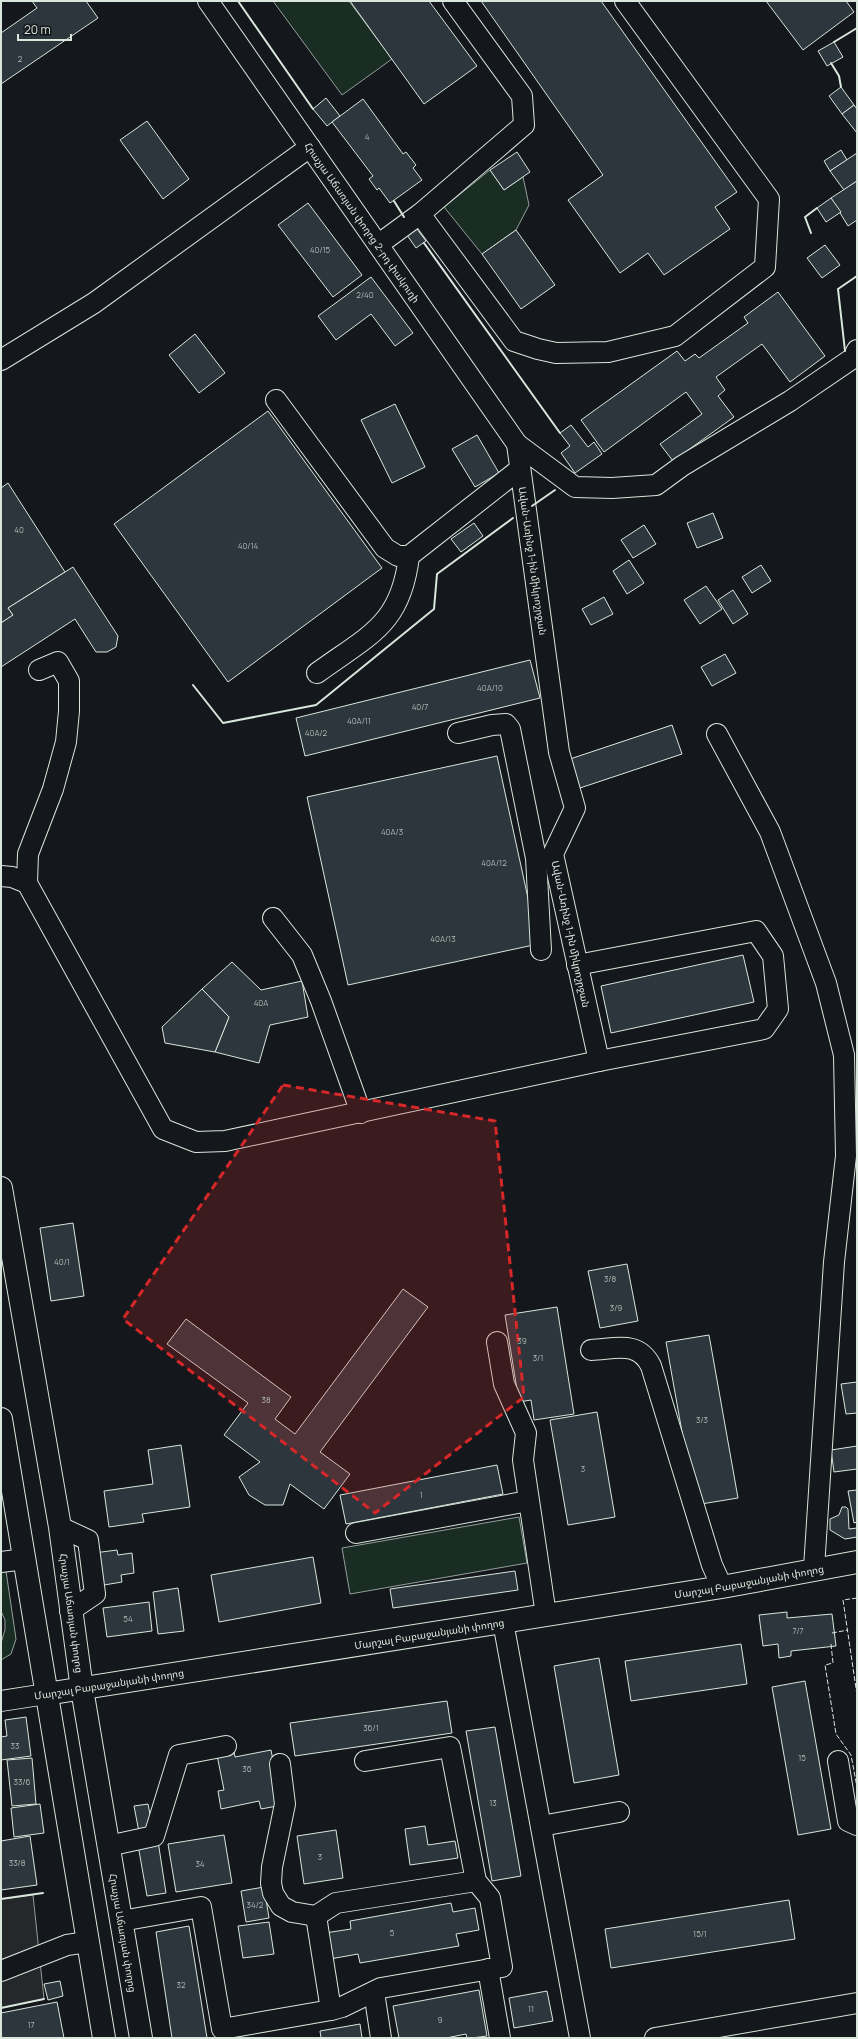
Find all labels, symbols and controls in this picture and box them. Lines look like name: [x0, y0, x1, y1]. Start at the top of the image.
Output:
scale bar: [18, 16, 71, 42]
text: 20 m: [24, 21, 51, 38]
house number: 2: [18, 53, 23, 64]
house number: 4: [365, 131, 370, 142]
street label: Հրաչյա Աճառյան փողոց 2-րդ փակուղի: [302, 139, 423, 305]
house number: 40/15: [310, 244, 331, 255]
house number: 2/40: [356, 289, 374, 300]
street label: Ավան-Առինջ 1-ին միկրոշրջան: [516, 486, 550, 636]
house number: 40: [14, 524, 24, 535]
house number: 40/14: [238, 540, 259, 551]
house number: 40А/10: [477, 682, 503, 693]
house number: 40/7: [412, 701, 428, 712]
house number: 40А/11: [347, 715, 371, 726]
house number: 40А/2: [305, 727, 328, 738]
house number: 40А/3: [381, 826, 403, 837]
house number: 40А/12: [481, 857, 507, 868]
street label: Ավան-Առինջ 1-ին միկրոշրջան: [549, 859, 593, 1009]
house number: 40А/13: [430, 933, 456, 944]
house number: 40А: [254, 997, 268, 1008]
house number: 40/1: [54, 1256, 70, 1267]
house number: 3/8: [604, 1273, 616, 1284]
house number: 3/9: [610, 1302, 622, 1313]
house number: 39: [517, 1335, 527, 1346]
house number: 3/1: [533, 1352, 543, 1363]
house number: 38: [261, 1394, 271, 1405]
house number: 3/3: [696, 1414, 708, 1425]
house number: 3: [581, 1463, 585, 1474]
house number: 1: [419, 1489, 423, 1500]
street label: Հրաչյա Աճառյան փողոց: [57, 1552, 87, 1674]
street label: Մարշալ Բաբաջանյանի փողոց: [673, 1561, 825, 1602]
house number: 54: [123, 1613, 133, 1624]
street label: Մարշալ Բաբաջանյանի փողոց: [353, 1615, 505, 1652]
house number: 7/7: [792, 1625, 804, 1636]
street label: Մարշալ Բաբաջանյանի փողոց: [33, 1665, 185, 1703]
house number: 36/1: [363, 1722, 379, 1733]
house number: 33: [11, 1740, 19, 1751]
house number: 15: [798, 1752, 806, 1763]
house number: 36: [242, 1763, 252, 1774]
house number: 33/6: [14, 1776, 30, 1787]
house number: 13: [489, 1797, 497, 1808]
house number: 3: [318, 1851, 322, 1862]
house number: 33/8: [9, 1857, 26, 1868]
house number: 34: [195, 1858, 205, 1869]
street label: Հրաչյա Աճառյան փողոց: [106, 1872, 140, 1994]
house number: 34/2: [247, 1899, 264, 1910]
house number: 5: [390, 1927, 395, 1938]
house number: 15/1: [693, 1928, 707, 1939]
house number: 32: [177, 1979, 186, 1990]
house number: 11: [528, 2003, 534, 2014]
house number: 9: [438, 2014, 443, 2025]
house number: 17: [27, 2019, 35, 2030]

